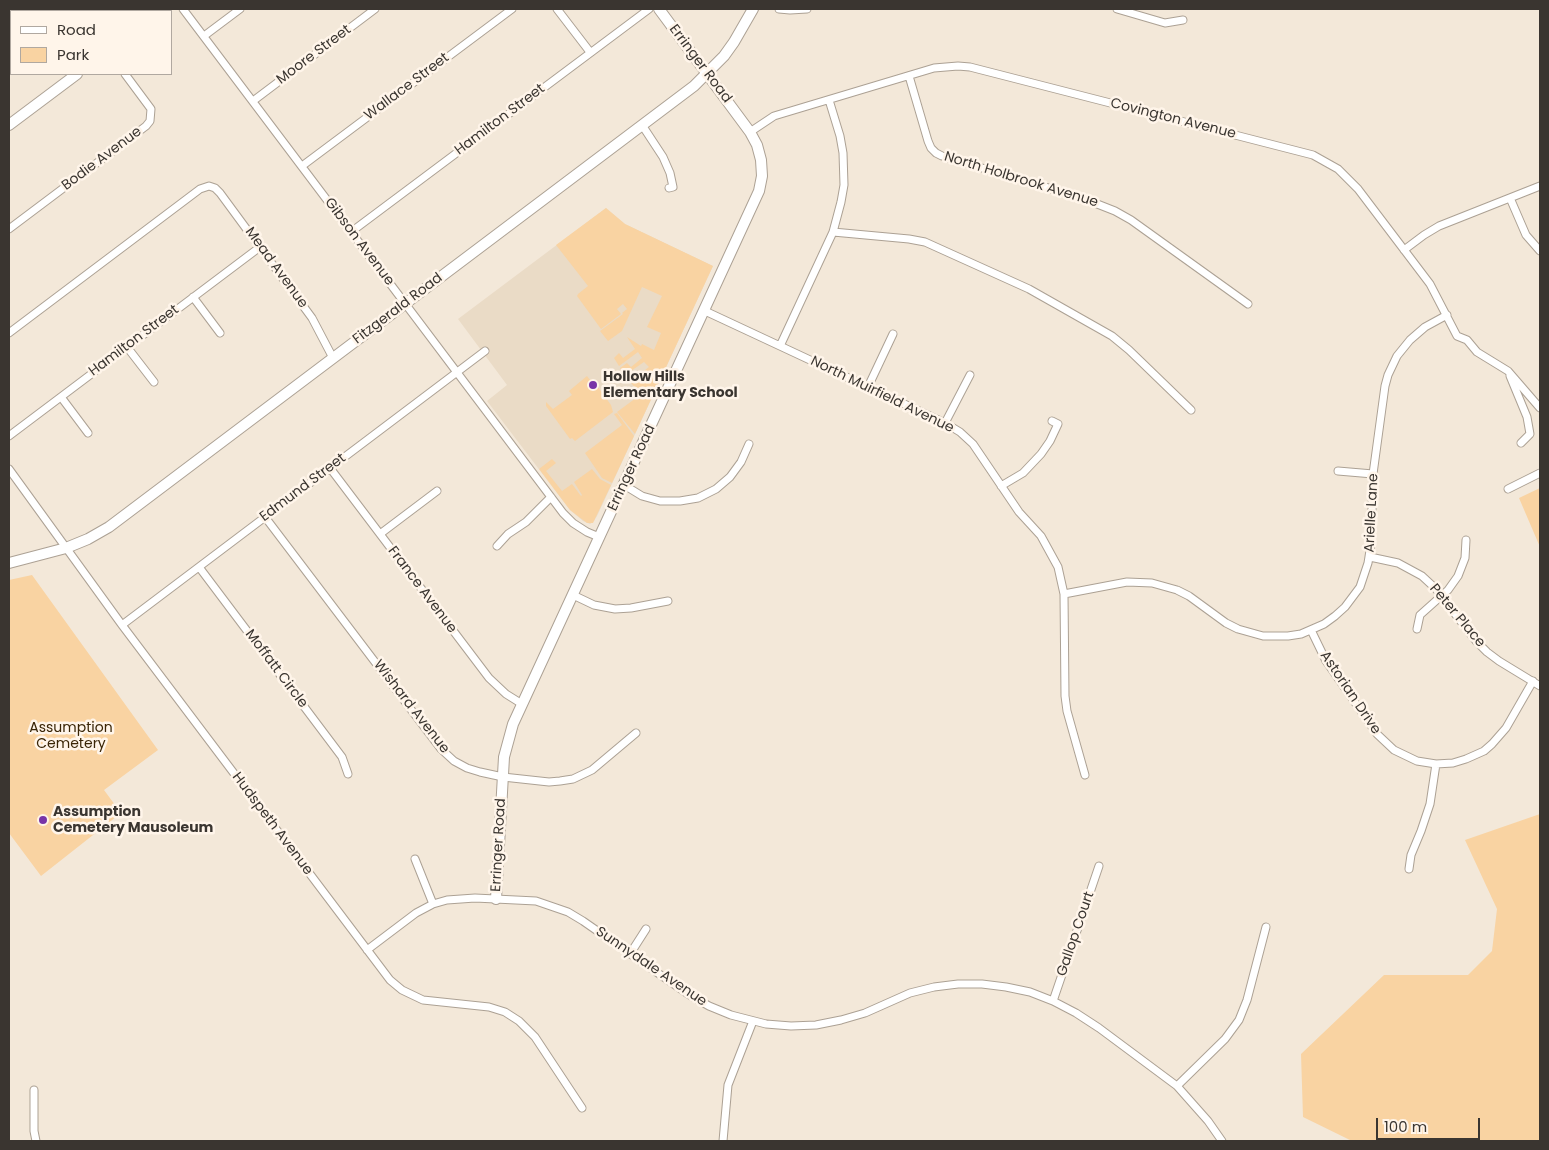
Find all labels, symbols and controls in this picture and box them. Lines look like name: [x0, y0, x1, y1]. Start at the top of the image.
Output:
legend: [10, 10, 172, 75]
text: Road: [57, 19, 96, 40]
street label: Moore Street: [274, 22, 354, 88]
street label: Erringer Road: [665, 22, 735, 106]
text: Park: [57, 44, 89, 65]
street label: Wallace Street: [361, 50, 453, 124]
street label: Hamilton Street: [452, 81, 548, 159]
street label: Covington Avenue: [1108, 95, 1238, 143]
street label: Bodie Avenue: [59, 124, 145, 194]
street label: North Holbrook Avenue: [942, 149, 1100, 211]
street label: Gibson Avenue: [321, 195, 397, 289]
street label: Mead Avenue: [241, 224, 311, 312]
street label: Fitzgerald Road: [350, 270, 446, 348]
street label: Hamilton Street: [86, 302, 182, 380]
street label: North Muirfield Avenue: [808, 353, 956, 437]
place label: Hollow Hills Elementary School: [603, 369, 738, 402]
marker: Hollow Hills Elementary School: [587, 379, 599, 391]
street label: Erringer Road: [605, 422, 659, 514]
street label: Edmund Street: [257, 450, 349, 526]
street label: Arielle Lane: [1362, 473, 1382, 553]
street label: France Avenue: [384, 543, 460, 637]
street label: Peter Place: [1426, 581, 1488, 651]
street label: Moffatt Circle: [241, 627, 311, 711]
street label: Astorian Drive: [1316, 648, 1384, 738]
street label: Wishard Avenue: [369, 657, 453, 757]
park label: Assumption Cemetery: [29, 720, 113, 752]
street label: Hudspeth Avenue: [228, 769, 316, 879]
street label: Erringer Road: [488, 798, 510, 892]
place label: Assumption Cemetery Mausoleum: [53, 804, 213, 836]
marker: Assumption Cemetery Mausoleum: [37, 814, 49, 826]
street label: Gallop Court: [1054, 889, 1098, 979]
street label: Sunnydale Avenue: [592, 924, 710, 1010]
scale bar: [1379, 1108, 1483, 1140]
text: 100 m: [1384, 1116, 1427, 1137]

